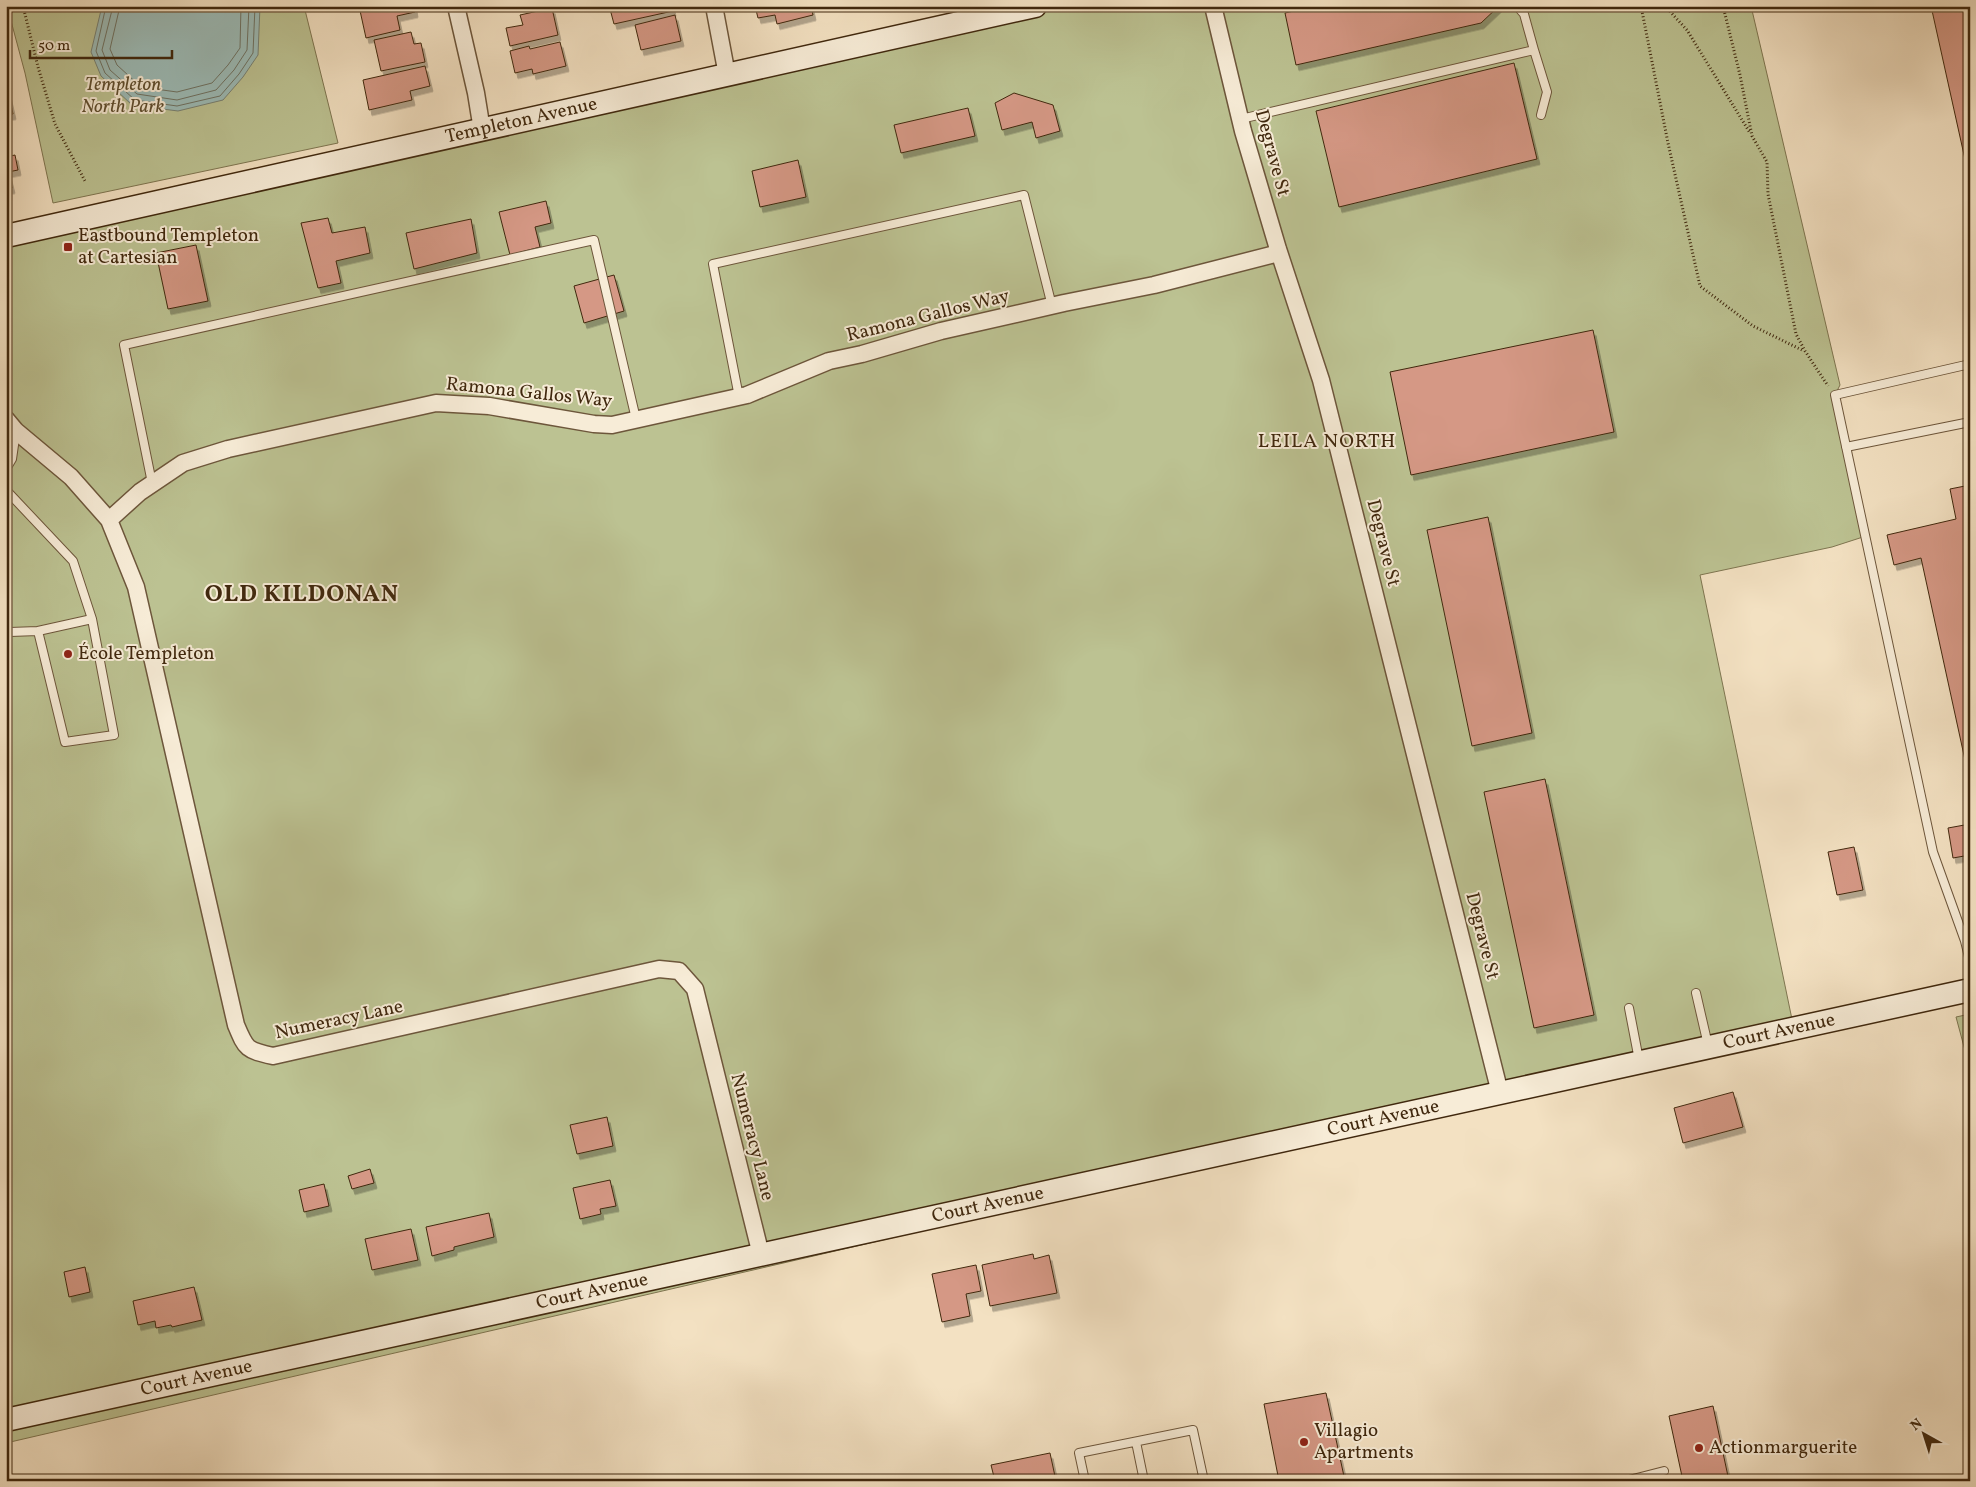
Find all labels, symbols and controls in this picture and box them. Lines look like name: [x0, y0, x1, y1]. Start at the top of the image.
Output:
scale bar: [30, 28, 172, 60]
text: 50 m: [38, 36, 70, 57]
park label: Templeton North Park: [82, 72, 165, 120]
street label: Templeton Avenue: [443, 91, 600, 150]
street label: Degrave St: [1248, 107, 1296, 200]
place label: Eastbound Templeton at Cartesian: [78, 223, 259, 271]
marker: Eastbound Templeton at Cartesian: [62, 241, 74, 253]
street label: Ramona Gallos Way: [844, 283, 1012, 349]
street label: Ramona Gallos Way: [445, 371, 613, 415]
district label: LEILA NORTH: [1258, 428, 1396, 456]
street label: Degrave St: [1360, 497, 1406, 590]
district label: OLD KILDONAN: [205, 578, 399, 612]
place label: École Templeton: [78, 641, 215, 667]
marker: École Templeton: [62, 648, 74, 660]
street label: Degrave St: [1459, 890, 1505, 983]
street label: Numeracy Lane: [272, 994, 406, 1046]
street label: Court Avenue: [1721, 1007, 1837, 1057]
street label: Numeracy Lane: [724, 1071, 780, 1203]
street label: Court Avenue: [1325, 1094, 1442, 1143]
street label: Court Avenue: [929, 1180, 1046, 1230]
street label: Court Avenue: [534, 1267, 651, 1317]
street label: Court Avenue: [138, 1353, 255, 1403]
north arrow: [1898, 1410, 1948, 1460]
text: N: [1907, 1414, 1927, 1436]
place label: Villagio Apartments: [1314, 1418, 1414, 1466]
place label: Actionmarguerite: [1709, 1435, 1857, 1461]
marker: Villagio Apartments: [1298, 1436, 1310, 1448]
marker: Actionmarguerite: [1693, 1442, 1705, 1454]

